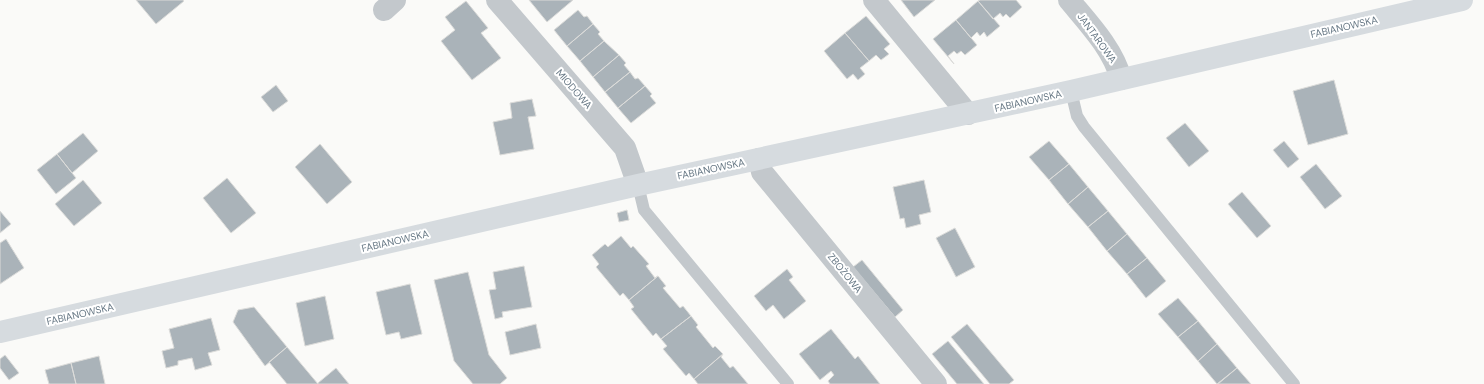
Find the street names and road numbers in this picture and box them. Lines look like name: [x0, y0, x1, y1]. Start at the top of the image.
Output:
street label: JANTAROWA: [1074, 10, 1120, 66]
street label: FABIANOWSKA: [1309, 13, 1379, 41]
street label: MIODOWA: [553, 66, 595, 112]
street label: FABIANOWSKA: [993, 87, 1063, 115]
street label: FABIANOWSKA: [676, 155, 746, 182]
street label: FABIANOWSKA: [360, 227, 430, 255]
street label: ZBOŻOWA: [825, 250, 865, 296]
street label: FABIANOWSKA: [45, 300, 115, 328]

